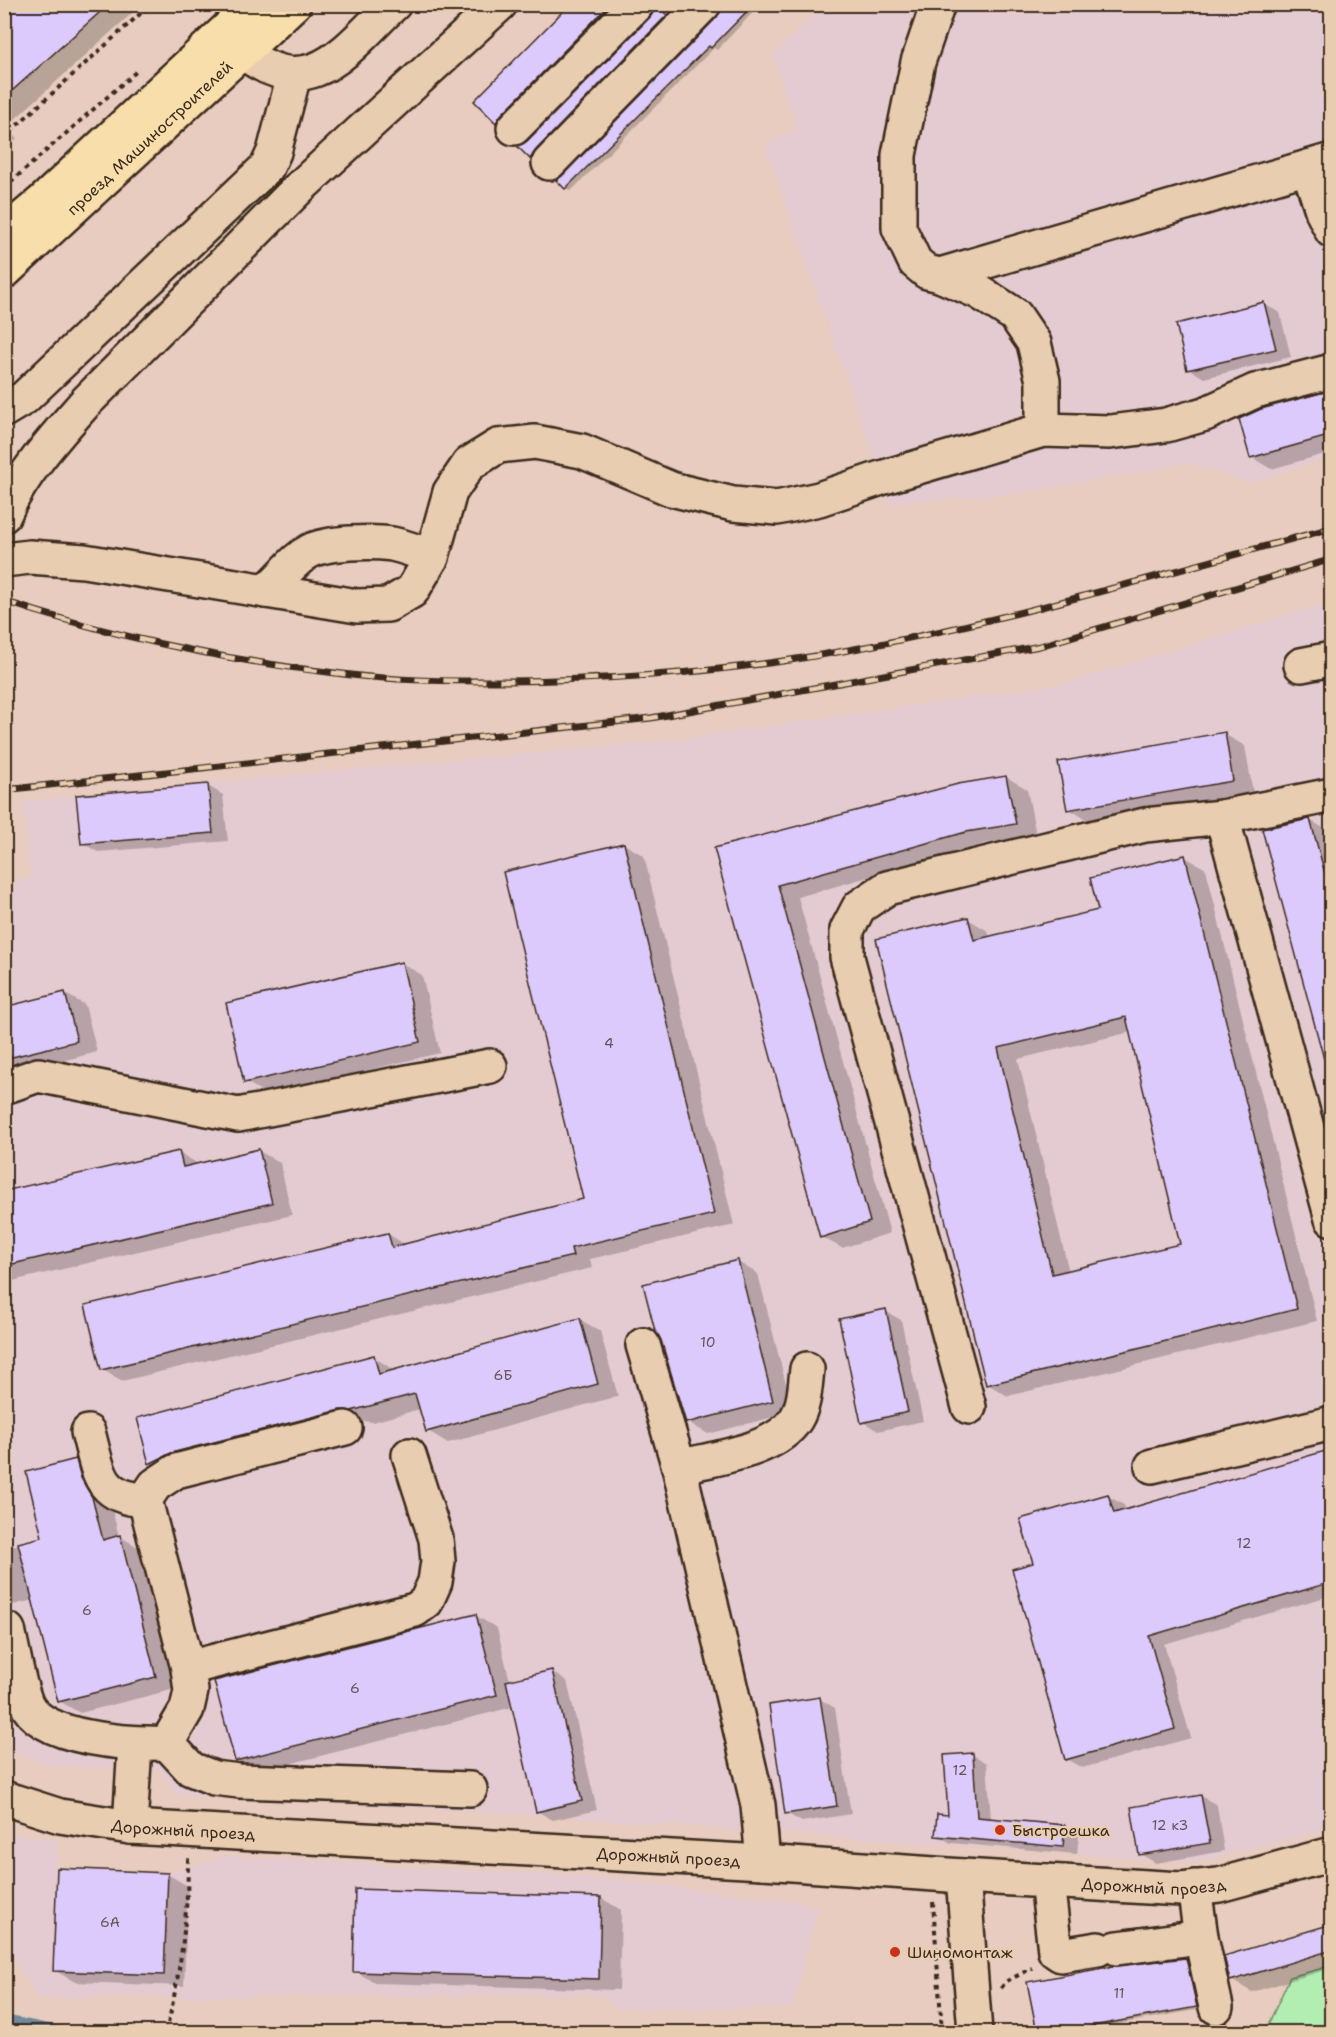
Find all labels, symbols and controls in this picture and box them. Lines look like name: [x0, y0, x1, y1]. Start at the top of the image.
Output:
street label: проезд Машиностроителей: [62, 56, 237, 219]
house number: 4: [604, 1034, 614, 1052]
house number: 10: [700, 1333, 716, 1351]
house number: 6Б: [493, 1366, 513, 1384]
house number: 12: [1237, 1534, 1251, 1552]
house number: 6: [82, 1601, 92, 1619]
house number: 6: [350, 1679, 360, 1697]
house number: 12: [953, 1761, 967, 1779]
street label: Дорожный проезд: [110, 1814, 256, 1844]
house number: 12 к3: [1152, 1816, 1188, 1834]
place label: Быстроешка: [1012, 1820, 1110, 1841]
marker: Быстроешка: [993, 1823, 1007, 1837]
street label: Дорожный проезд: [596, 1842, 741, 1871]
street label: Дорожный проезд: [1081, 1873, 1228, 1900]
house number: 6А: [100, 1913, 120, 1931]
place label: Шиномонтаж: [907, 1942, 1013, 1963]
marker: Шиномонтаж: [888, 1945, 902, 1959]
house number: 11: [1113, 1984, 1125, 2002]

